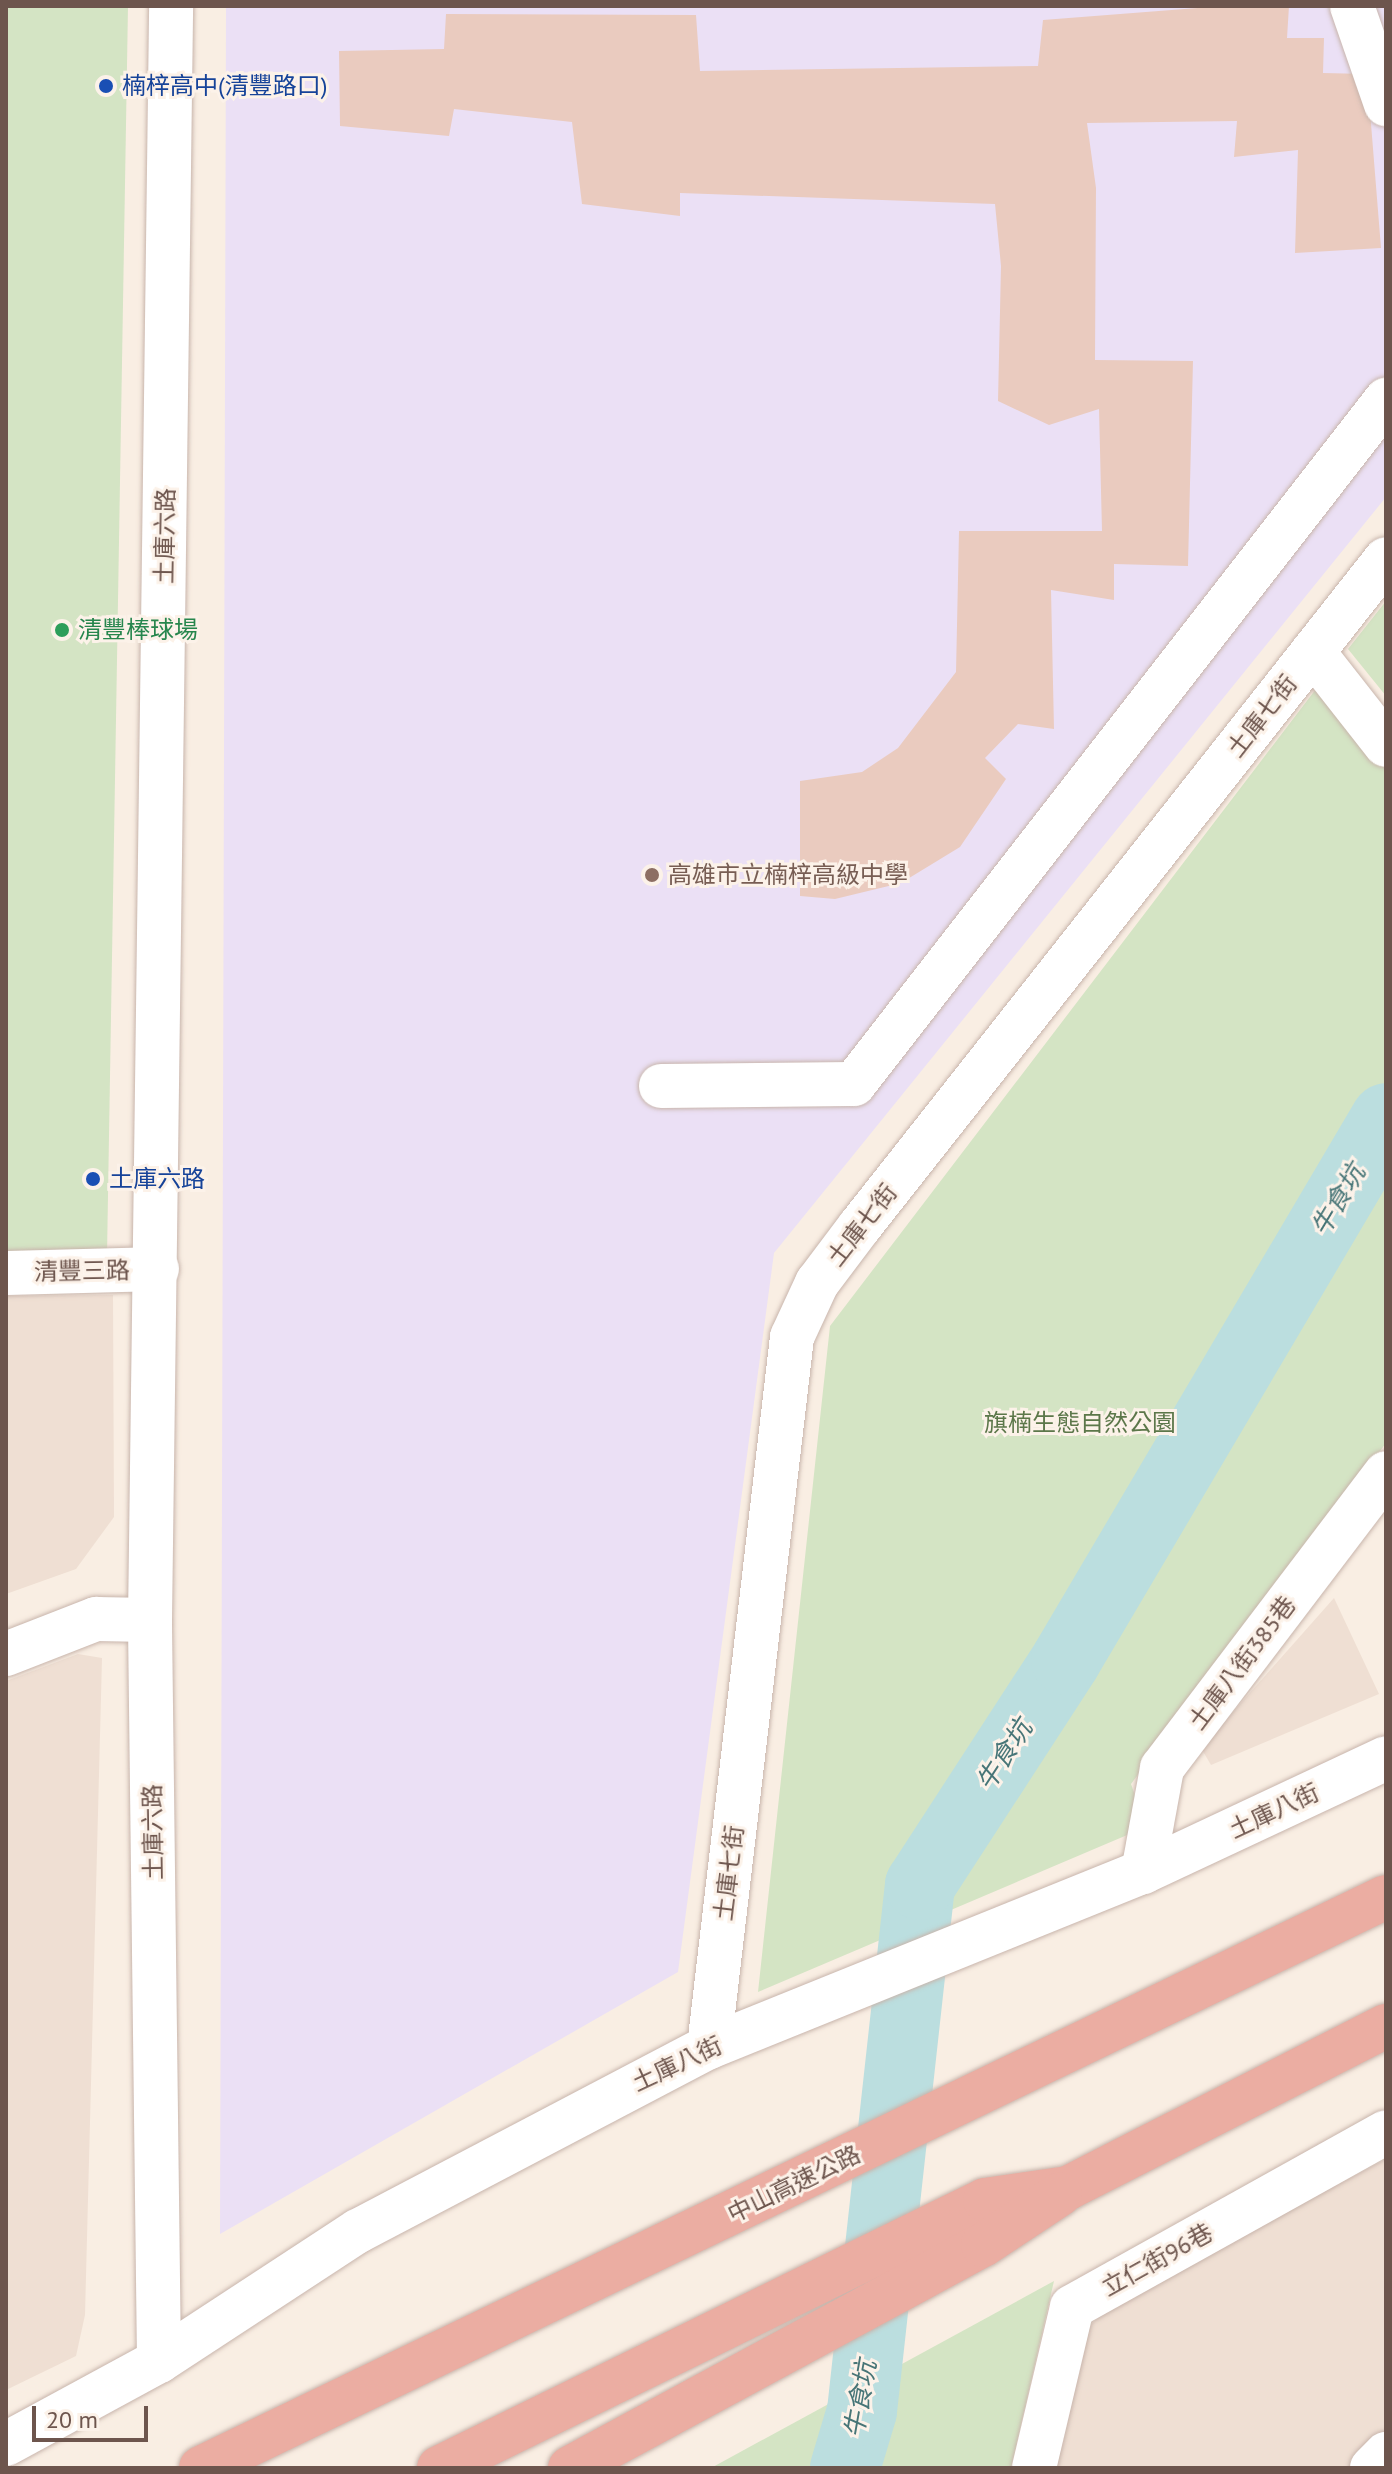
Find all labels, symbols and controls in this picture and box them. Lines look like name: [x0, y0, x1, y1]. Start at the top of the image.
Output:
place label: 楠梓高中(清豐路口): [122, 72, 327, 100]
marker: 楠梓高中(清豐路口): [97, 77, 115, 95]
street label: 土庫六路: [150, 488, 180, 584]
place label: 清豐棒球場: [78, 616, 198, 644]
marker: 清豐棒球場: [53, 621, 71, 639]
street label: 土庫七街: [1221, 669, 1303, 763]
place label: 高雄市立楠梓高級中學: [668, 861, 908, 889]
marker: 高雄市立楠梓高級中學: [643, 866, 661, 884]
water label: 牛食坑: [1305, 1159, 1371, 1241]
place label: 土庫六路: [109, 1165, 205, 1193]
marker: 土庫六路: [84, 1170, 102, 1188]
street label: 土庫七街: [821, 1178, 903, 1272]
street label: 清豐三路: [34, 1256, 130, 1286]
park label: 旗楠生態自然公園: [984, 1409, 1176, 1437]
street label: 土庫八街385巷: [1183, 1591, 1301, 1735]
water label: 牛食坑: [970, 1714, 1038, 1796]
street label: 土庫八街: [1224, 1778, 1324, 1844]
street label: 土庫六路: [138, 1784, 168, 1880]
street label: 土庫七街: [709, 1824, 749, 1922]
street label: 土庫八街: [627, 2031, 727, 2097]
street label: 中山高速公路: [723, 2139, 865, 2229]
street label: 立仁街96巷: [1097, 2218, 1217, 2302]
water label: 牛食坑: [838, 2358, 882, 2440]
scale bar: [36, 2390, 152, 2440]
text: 20 m: [46, 2404, 98, 2435]

